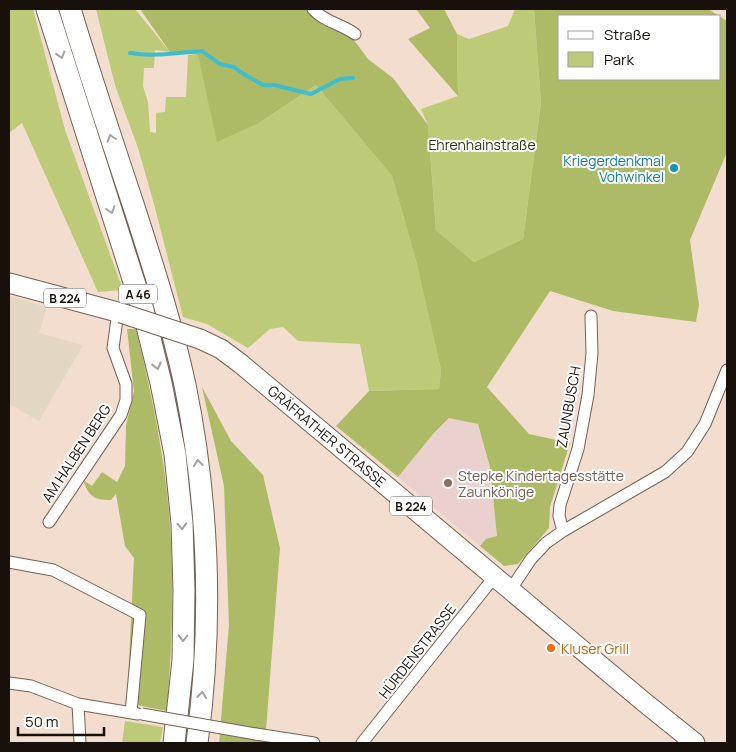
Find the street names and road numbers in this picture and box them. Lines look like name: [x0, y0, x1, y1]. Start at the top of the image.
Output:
road number: A 46: [119, 284, 157, 304]
road number: B 224: [44, 288, 86, 308]
street label: ZAUNBUSCH: [551, 365, 585, 449]
street label: GRÄFRATHER STRASSE: [264, 381, 390, 491]
street label: AM HALBEN BERG: [37, 400, 115, 506]
road number: B 224: [390, 496, 432, 516]
street label: HÜRDENSTRASSE: [374, 600, 460, 702]

